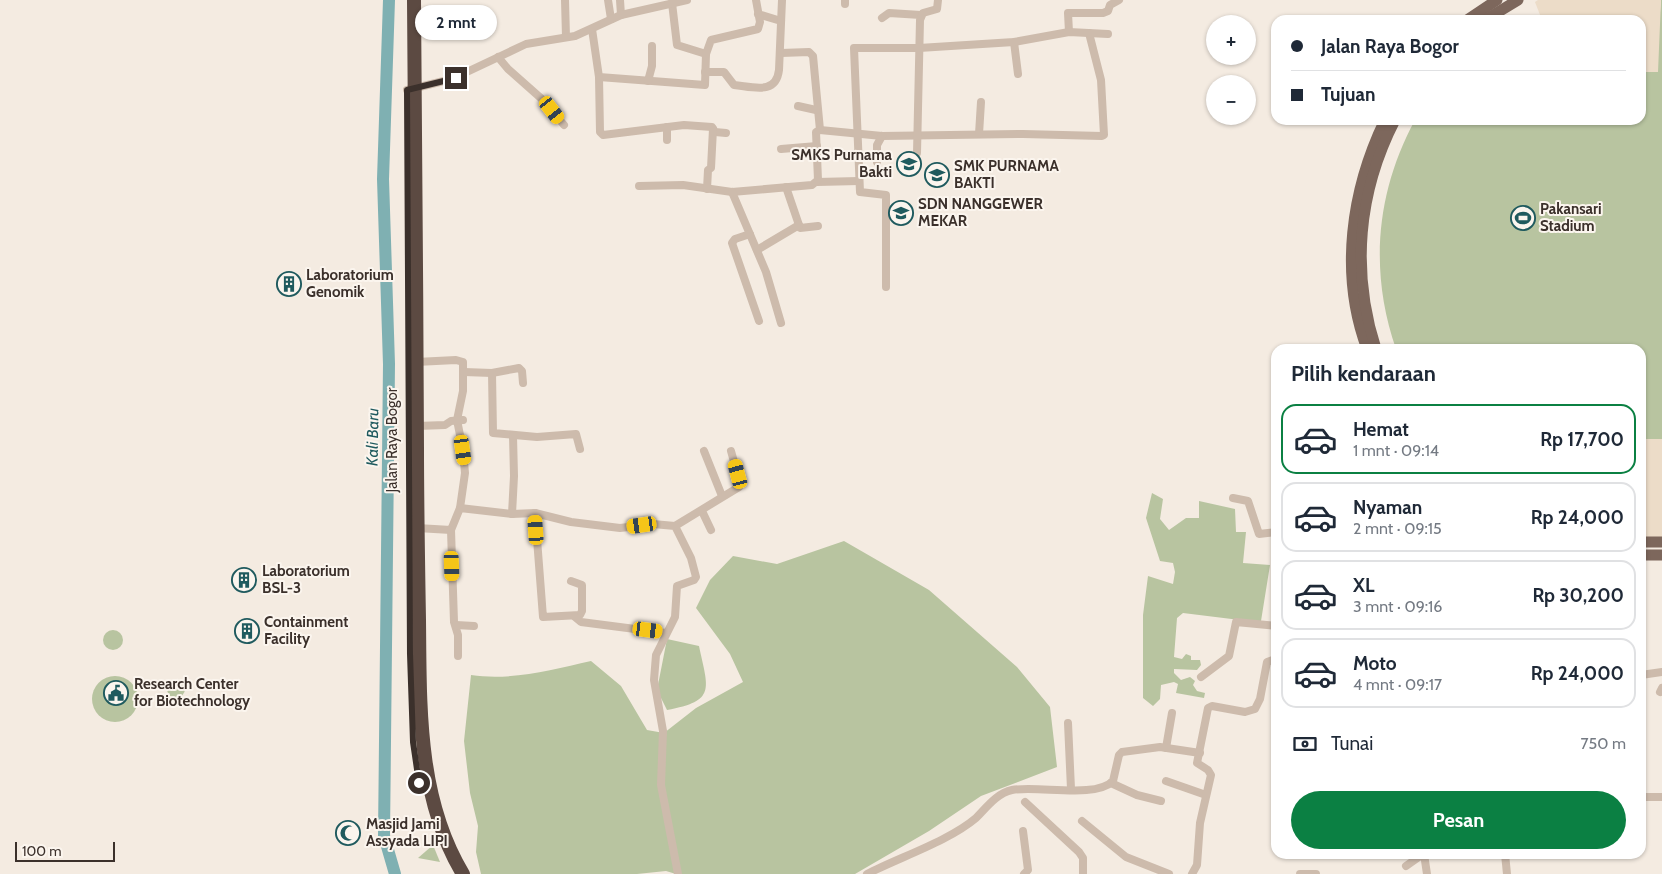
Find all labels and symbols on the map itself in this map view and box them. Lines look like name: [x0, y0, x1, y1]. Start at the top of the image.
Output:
callout: 2 mnt: [415, 5, 497, 40]
route end: [445, 67, 467, 89]
car: [536, 94, 567, 126]
place label: SMKS Purnama Bakti: [791, 146, 893, 181]
school or university icon: SMKS Purnama Bakti: [896, 151, 922, 177]
place label: SMK PURNAMA BAKTI: [954, 157, 1059, 192]
school or university icon: SMK PURNAMA BAKTI: [924, 162, 950, 188]
place label: SDN NANGGEWER MEKAR: [918, 195, 1043, 230]
school or university icon: SDN NANGGEWER MEKAR: [888, 200, 914, 226]
place label: Pakansari Stadium: [1540, 200, 1602, 235]
sports icon: Pakansari Stadium: [1510, 205, 1536, 231]
place label: Laboratorium Genomik: [306, 266, 394, 301]
building icon: Laboratorium Genomik: [276, 271, 302, 297]
street label: Jalan Raya Bogor: [383, 387, 401, 493]
water label: Kali Baru: [362, 408, 383, 466]
car: [453, 434, 472, 466]
car: [726, 458, 749, 490]
car: [527, 515, 544, 545]
car: [626, 515, 657, 535]
car: [443, 551, 460, 581]
place label: Laboratorium BSL-3: [262, 562, 350, 597]
building icon: Laboratorium BSL-3: [231, 567, 257, 593]
place label: Containment Facility: [264, 613, 348, 648]
building icon: Containment Facility: [234, 618, 260, 644]
car: [632, 621, 663, 639]
place label: Research Center for Biotechnology: [134, 675, 251, 710]
public building icon: Research Center for Biotechnology: [103, 680, 129, 706]
route start: [408, 772, 430, 794]
place label: Masjid Jami Assyada LIPI: [366, 815, 448, 850]
mosque icon: Masjid Jami Assyada LIPI: [335, 820, 361, 846]
scale bar: [15, 839, 115, 862]

